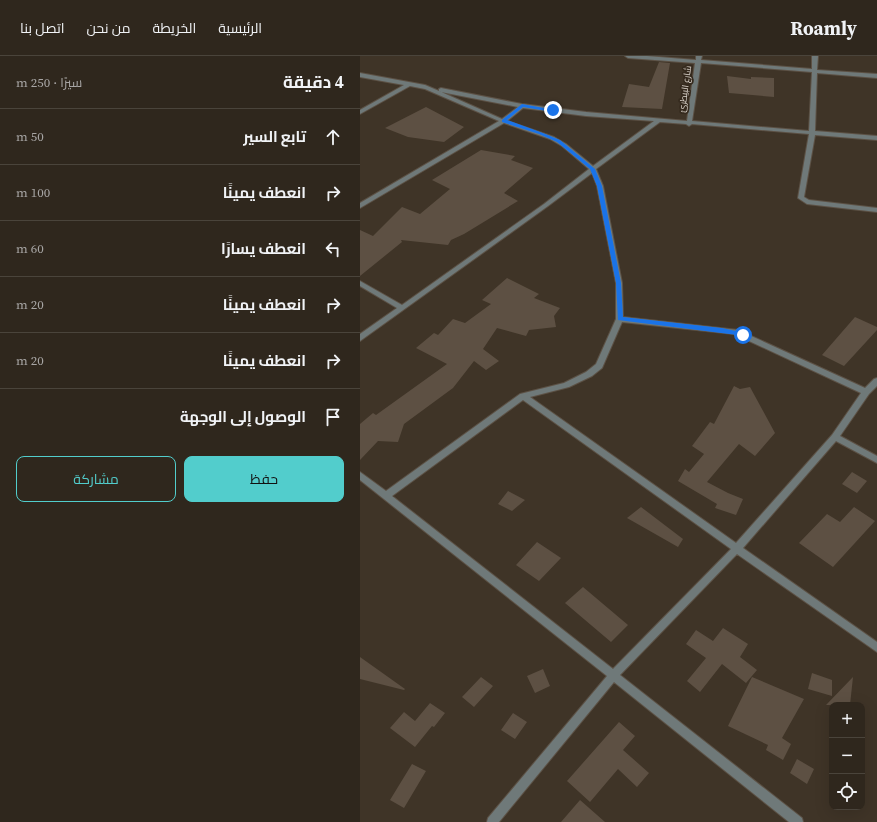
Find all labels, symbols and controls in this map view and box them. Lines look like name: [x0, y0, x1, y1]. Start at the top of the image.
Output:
text: Roamly: [790, 15, 857, 41]
text: اتصل بنا: [20, 18, 64, 38]
text: من نحن: [86, 18, 131, 38]
text: الخريطة: [153, 18, 196, 38]
text: الرئيسية: [218, 18, 262, 38]
street label: شارع البيطرئ: [676, 65, 694, 113]
text: 4 دقيقة: [283, 70, 344, 94]
text: سيرًا · 250 m: [16, 74, 82, 91]
route end: [544, 101, 562, 119]
text: تابع السير: [243, 126, 306, 147]
icon: ahead: [322, 126, 344, 148]
text: 50 m: [16, 128, 44, 145]
text: انعطف يمينًا: [223, 182, 306, 203]
icon: right: [322, 182, 344, 204]
text: 100 m: [16, 184, 50, 201]
text: انعطف يسارًا: [221, 238, 306, 259]
icon: left: [322, 238, 344, 260]
text: 60 m: [16, 240, 44, 257]
text: انعطف يمينًا: [223, 294, 306, 315]
icon: right: [322, 294, 344, 316]
text: 20 m: [16, 296, 44, 313]
route start: [734, 326, 752, 344]
text: انعطف يمينًا: [223, 350, 306, 371]
icon: right: [322, 350, 344, 372]
text: 20 m: [16, 352, 44, 369]
text: الوصول إلى الوجهة: [180, 406, 306, 427]
icon: arrive: [322, 406, 344, 428]
button: مشاركة: [16, 456, 176, 502]
button: حفظ: [184, 456, 344, 502]
map controls: [829, 702, 865, 810]
button: +: [829, 702, 865, 738]
button: −: [829, 738, 865, 774]
button: locate: [829, 774, 865, 810]

